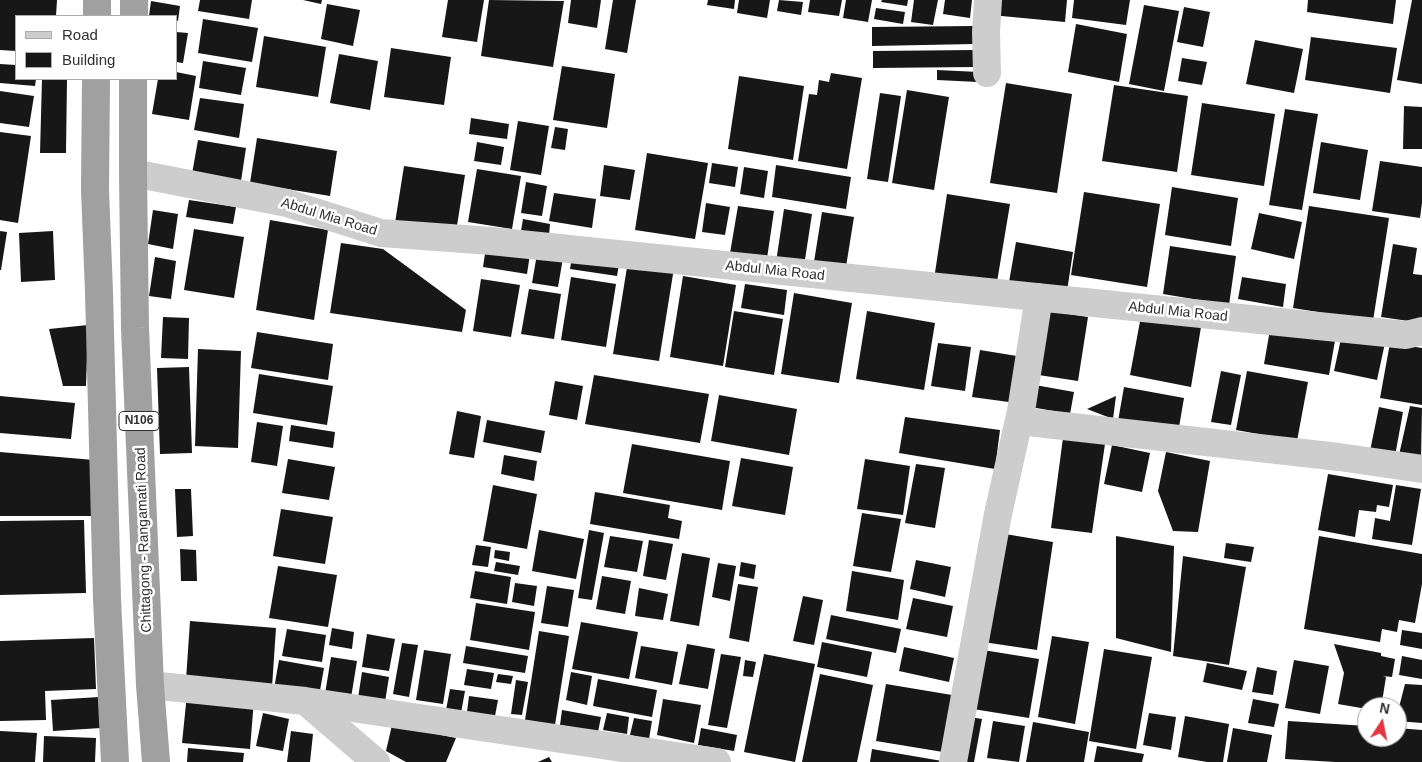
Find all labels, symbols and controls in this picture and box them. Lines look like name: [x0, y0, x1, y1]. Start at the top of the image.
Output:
legend: [15, 15, 178, 80]
text: Road: [62, 26, 98, 43]
text: Building: [62, 51, 115, 68]
street label: Abdul Mia Road: [279, 194, 379, 240]
street label: Abdul Mia Road: [725, 257, 825, 285]
street label: Abdul Mia Road: [1128, 298, 1228, 326]
road number: N106: [119, 412, 159, 431]
street label: Chittagong - Rangamati Road: [132, 447, 156, 633]
north arrow: [1357, 697, 1407, 747]
text: N: [1378, 699, 1391, 717]

